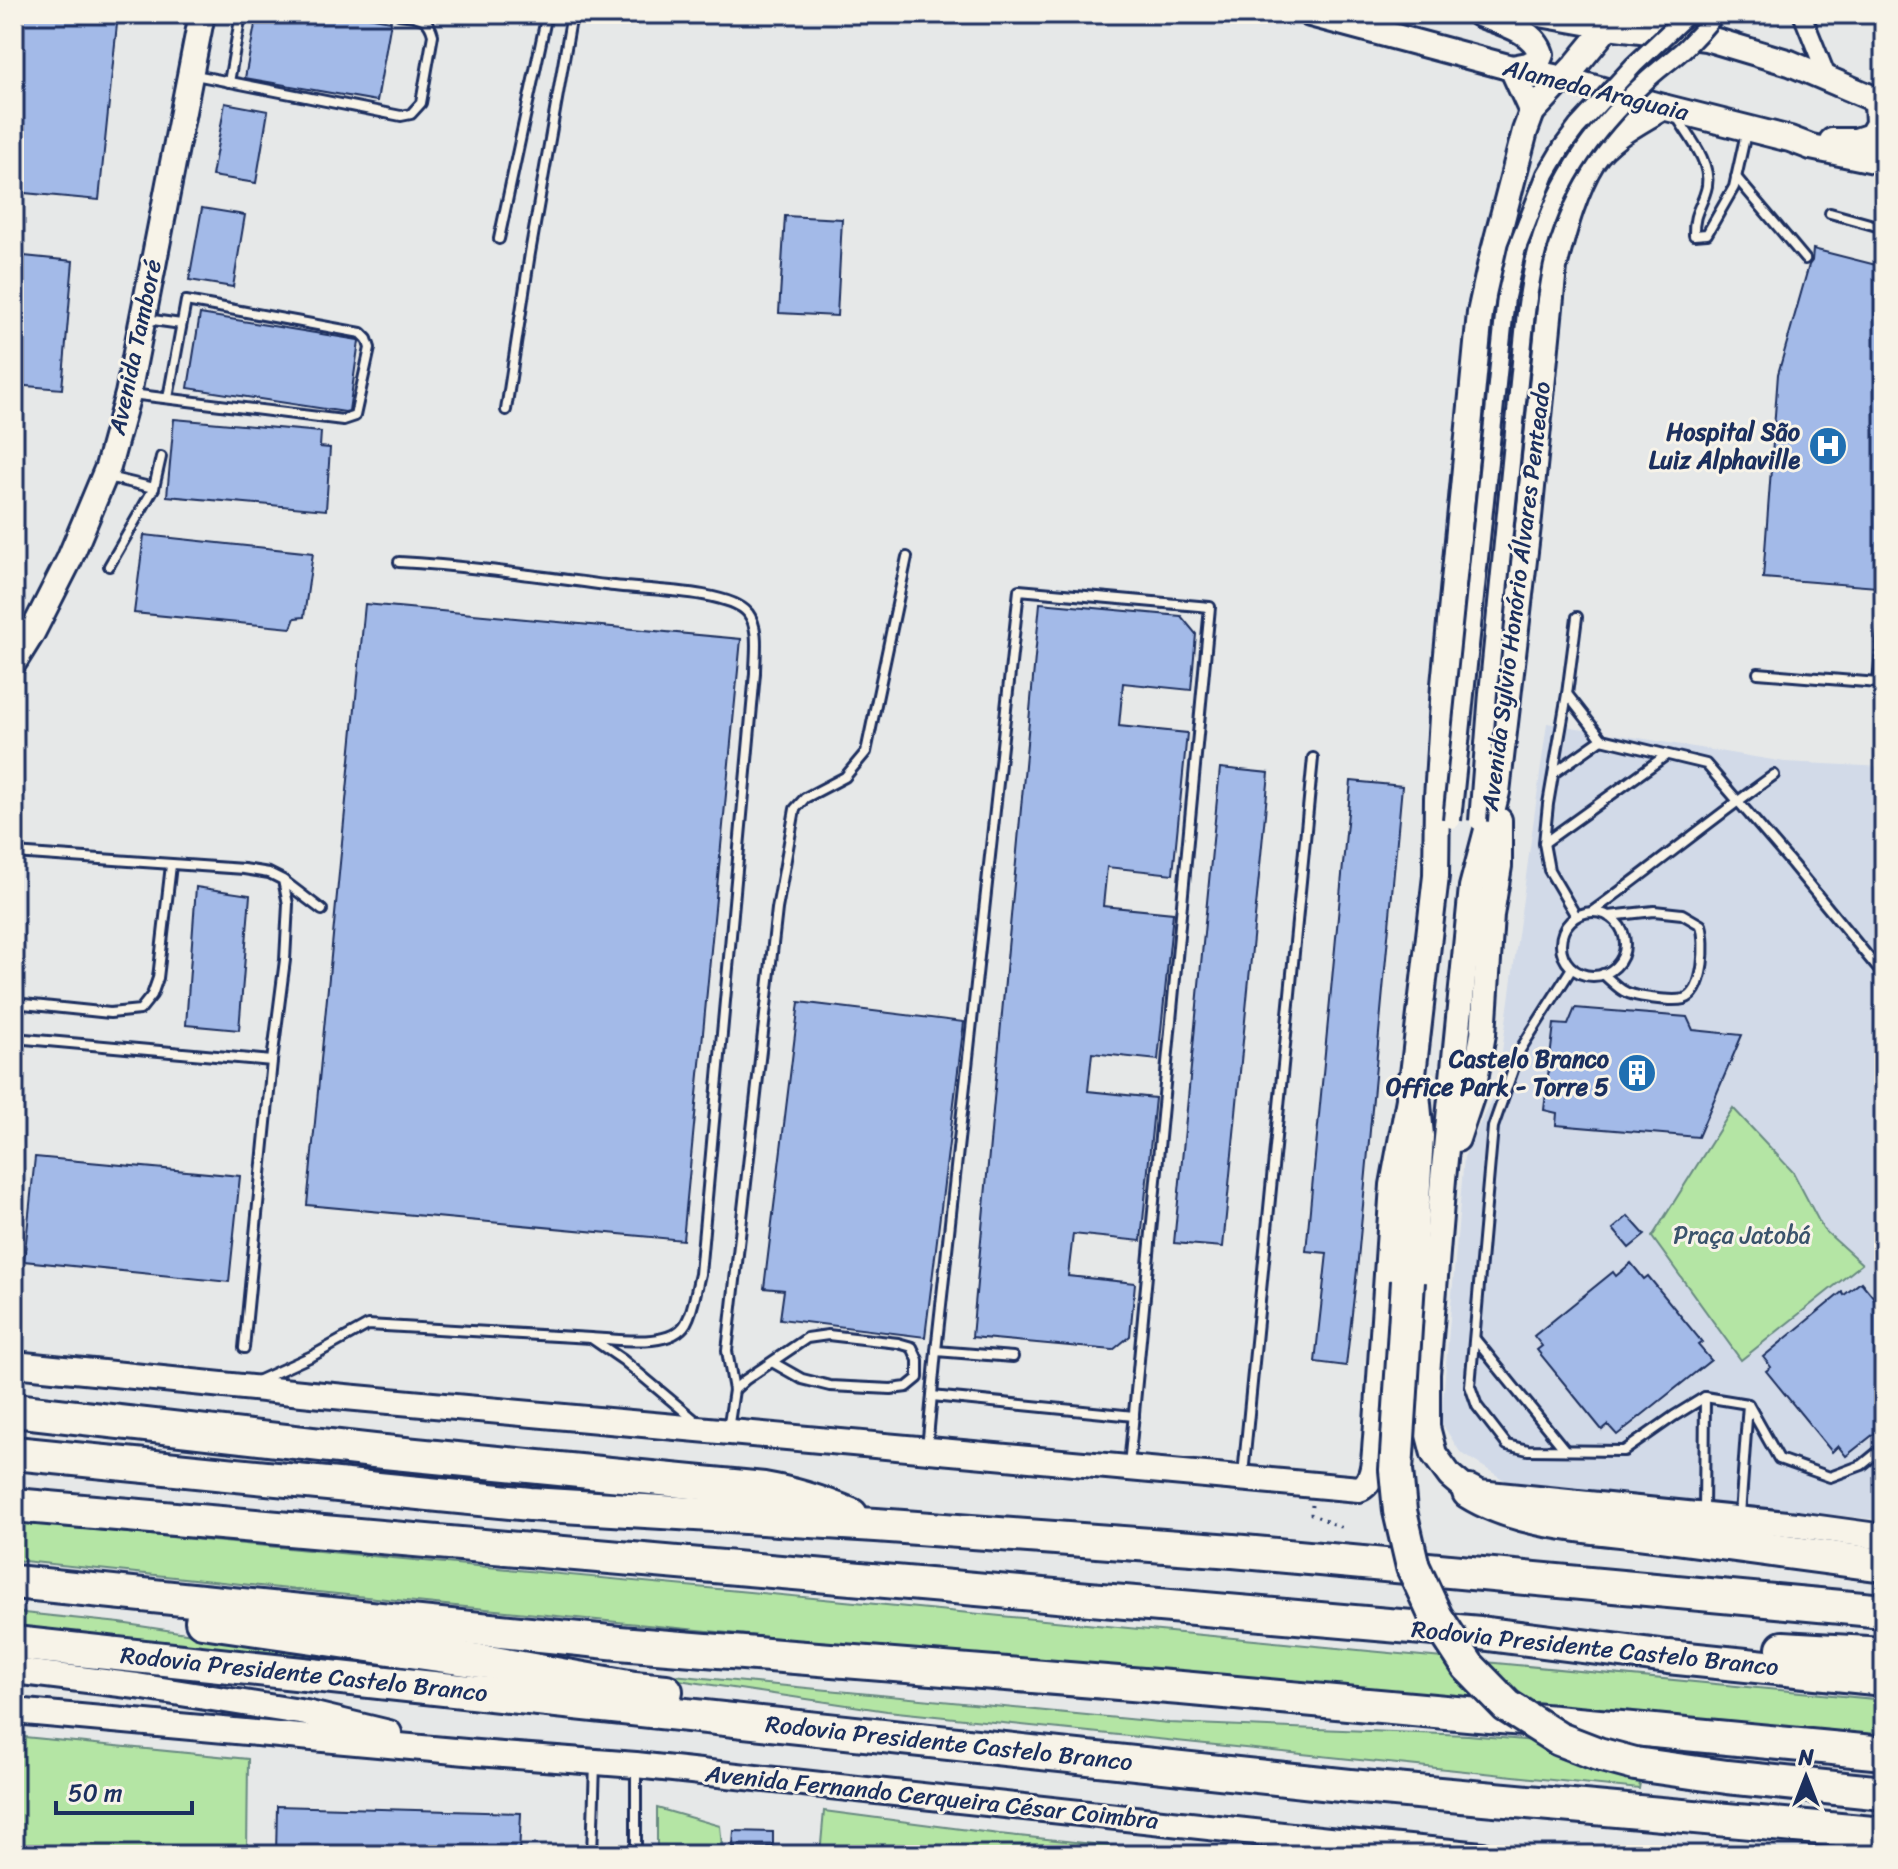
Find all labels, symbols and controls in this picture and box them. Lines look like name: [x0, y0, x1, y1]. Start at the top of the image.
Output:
street label: Alameda Araguaia: [1498, 46, 1694, 134]
street label: Avenida Tamboré: [96, 255, 174, 440]
street label: Avenida Sylvio Honório Álvares Penteado: [1469, 379, 1563, 814]
place label: Hospital São Luiz Alphaville: [1649, 411, 1801, 481]
hospital icon: Hospital São Luiz Alphaville: [1807, 425, 1849, 467]
place label: Castelo Branco Office Park - Torre 5: [1386, 1038, 1610, 1108]
building icon: Castelo Branco Office Park - Torre 5: [1616, 1052, 1658, 1094]
park label: Praça Jatobá: [1673, 1214, 1811, 1256]
street label: Rodovia Presidente Castelo Branco: [1409, 1608, 1781, 1688]
street label: Rodovia Presidente Castelo Branco: [118, 1634, 490, 1714]
street label: Rodovia Presidente Castelo Branco: [763, 1703, 1135, 1783]
north arrow: [1766, 1737, 1846, 1817]
text: N: [1797, 1738, 1814, 1777]
street label: Avenida Fernando Cerqueira César Coimbra: [702, 1752, 1161, 1842]
scale bar: [56, 1765, 192, 1815]
text: 50 m: [68, 1772, 123, 1814]

